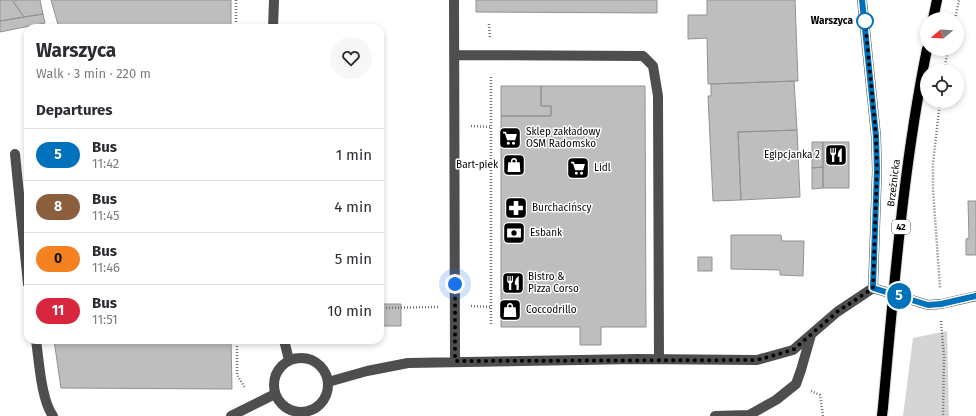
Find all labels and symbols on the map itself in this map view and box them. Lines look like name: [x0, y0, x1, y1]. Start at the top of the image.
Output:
marker: Warszyca: [856, 12, 874, 30]
north arrow: [920, 12, 964, 56]
place label: Warszyca: [811, 15, 854, 27]
supermarket icon: Sklep zakładowy OSM Radomsko: [497, 125, 523, 151]
place label: Sklep zakładowy OSM Radomsko: [526, 126, 601, 150]
restaurant icon: Egipcjanka 2: [823, 142, 849, 168]
place label: Egipcjanka 2: [764, 149, 820, 161]
shop icon: Bart-piek: [501, 152, 527, 178]
supermarket icon: Lidl: [565, 155, 591, 181]
street label: Brzeźnicka: [884, 158, 903, 207]
place label: Bart-piek: [456, 159, 499, 171]
place label: Lidl: [594, 162, 611, 174]
pharmacy icon: Burchacińscy: [503, 195, 529, 221]
place label: Burchacińscy: [532, 201, 591, 214]
bank icon: Esbank: [501, 220, 527, 246]
road number: 42: [892, 220, 910, 234]
place label: Esbank: [530, 227, 563, 239]
restaurant icon: Bistro & Pizza Corso: [500, 270, 526, 296]
place label: Bistro & Pizza Corso: [528, 271, 579, 295]
your location: [445, 274, 465, 294]
line badge: 5: [886, 283, 912, 309]
shop icon: Coccodrillo: [497, 297, 523, 323]
place label: Coccodrillo: [526, 304, 577, 316]

